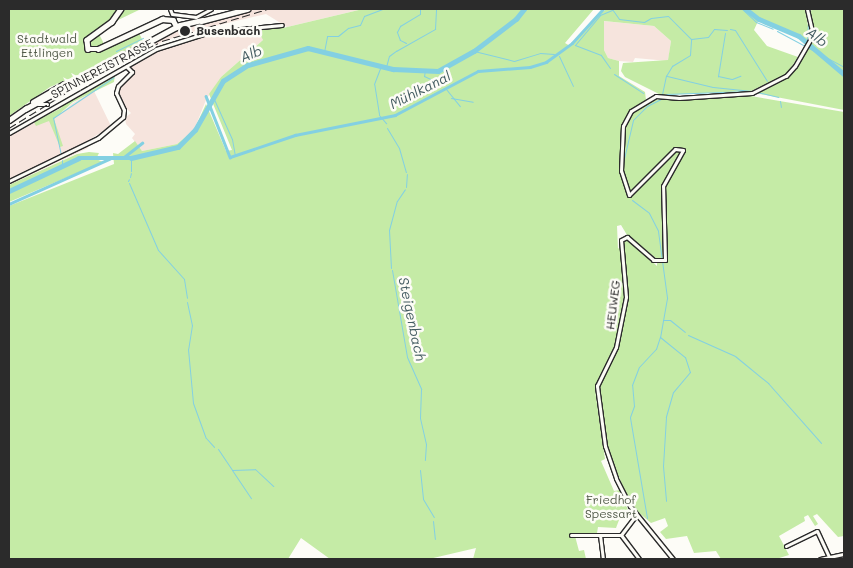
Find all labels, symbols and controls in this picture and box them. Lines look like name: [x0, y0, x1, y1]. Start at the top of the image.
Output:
marker: Busenbach: [178, 24, 192, 38]
place label: Busenbach: [196, 24, 260, 38]
water label: Alb: [803, 24, 831, 50]
park label: Stadtwald Ettlingen: [17, 32, 77, 60]
street label: SPINNEREISTRASSE: [48, 36, 156, 102]
water label: Alb: [238, 42, 264, 66]
water label: Mühlkanal: [387, 67, 453, 113]
water label: Steigenbach: [395, 276, 429, 362]
street label: HEUWEG: [603, 279, 623, 331]
park label: Friedhof Spessart: [585, 493, 637, 521]

